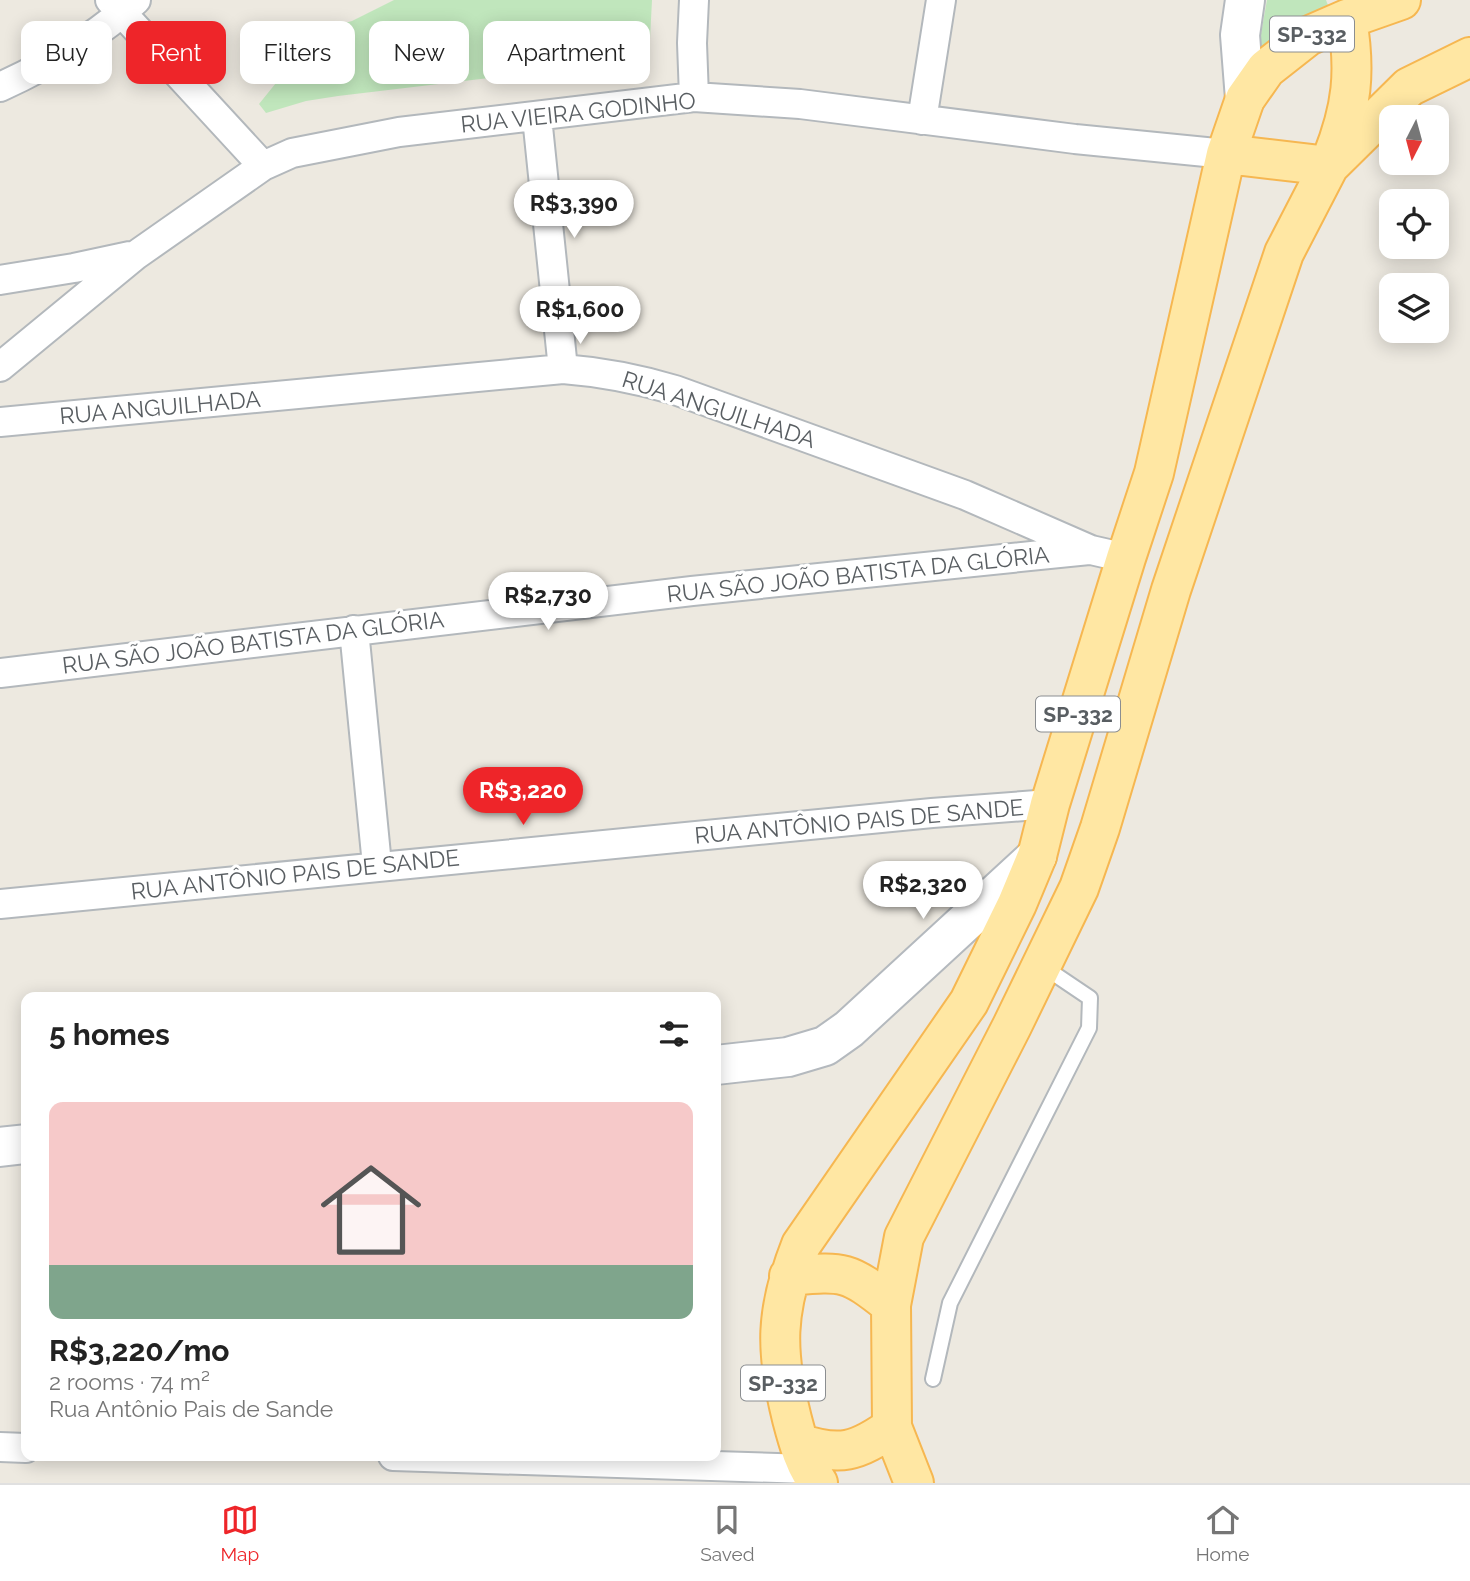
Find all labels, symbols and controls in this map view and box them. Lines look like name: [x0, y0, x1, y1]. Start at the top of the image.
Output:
road number: SP-332: [1270, 16, 1354, 52]
chip: Buy: [21, 21, 112, 84]
chip: Rent: [126, 21, 226, 84]
chip: Filters: [240, 21, 355, 84]
chip: New: [369, 21, 469, 84]
chip: Apartment: [483, 21, 650, 84]
street label: RUA VIEIRA GODINHO: [459, 86, 697, 138]
north arrow: [1379, 105, 1449, 175]
map controls: [1379, 105, 1449, 343]
pin: R$3,390: [509, 180, 639, 240]
text: R$3,390: [530, 189, 618, 216]
button: locate: [1379, 189, 1449, 259]
button: layers: [1379, 273, 1449, 343]
pin: R$1,600: [515, 286, 645, 346]
text: R$1,600: [536, 295, 624, 322]
street label: RUA ANGUILHADA: [619, 365, 820, 453]
street label: RUA ANGUILHADA: [58, 385, 262, 429]
street label: RUA SÃO JOÃO BATISTA DA GLÓRIA: [665, 540, 1051, 608]
pin: R$2,730: [483, 572, 613, 632]
text: R$2,730: [504, 581, 592, 608]
street label: RUA SÃO JOÃO BATISTA DA GLÓRIA: [61, 605, 446, 679]
road number: SP-332: [1036, 696, 1120, 732]
pin: R$3,220: [458, 768, 588, 827]
text: R$3,220: [479, 776, 567, 803]
street label: RUA ANTÔNIO PAIS DE SANDE: [693, 793, 1025, 849]
street label: RUA ANTÔNIO PAIS DE SANDE: [129, 843, 461, 905]
pin: R$2,320: [858, 862, 988, 921]
text: R$2,320: [879, 870, 967, 897]
icon: filters: [655, 1015, 693, 1053]
text: 5 homes: [49, 1017, 170, 1052]
icon: home: [308, 1147, 434, 1273]
text: R$3,220/mo: [49, 1333, 230, 1368]
road number: SP-332: [741, 1366, 825, 1400]
text: 2 rooms · 74 m²: [49, 1368, 210, 1395]
text: Rua Antônio Pais de Sande: [49, 1395, 333, 1422]
tab: Map: [221, 1501, 259, 1565]
tab: Saved: [700, 1501, 755, 1565]
tab: Home: [1196, 1501, 1249, 1565]

